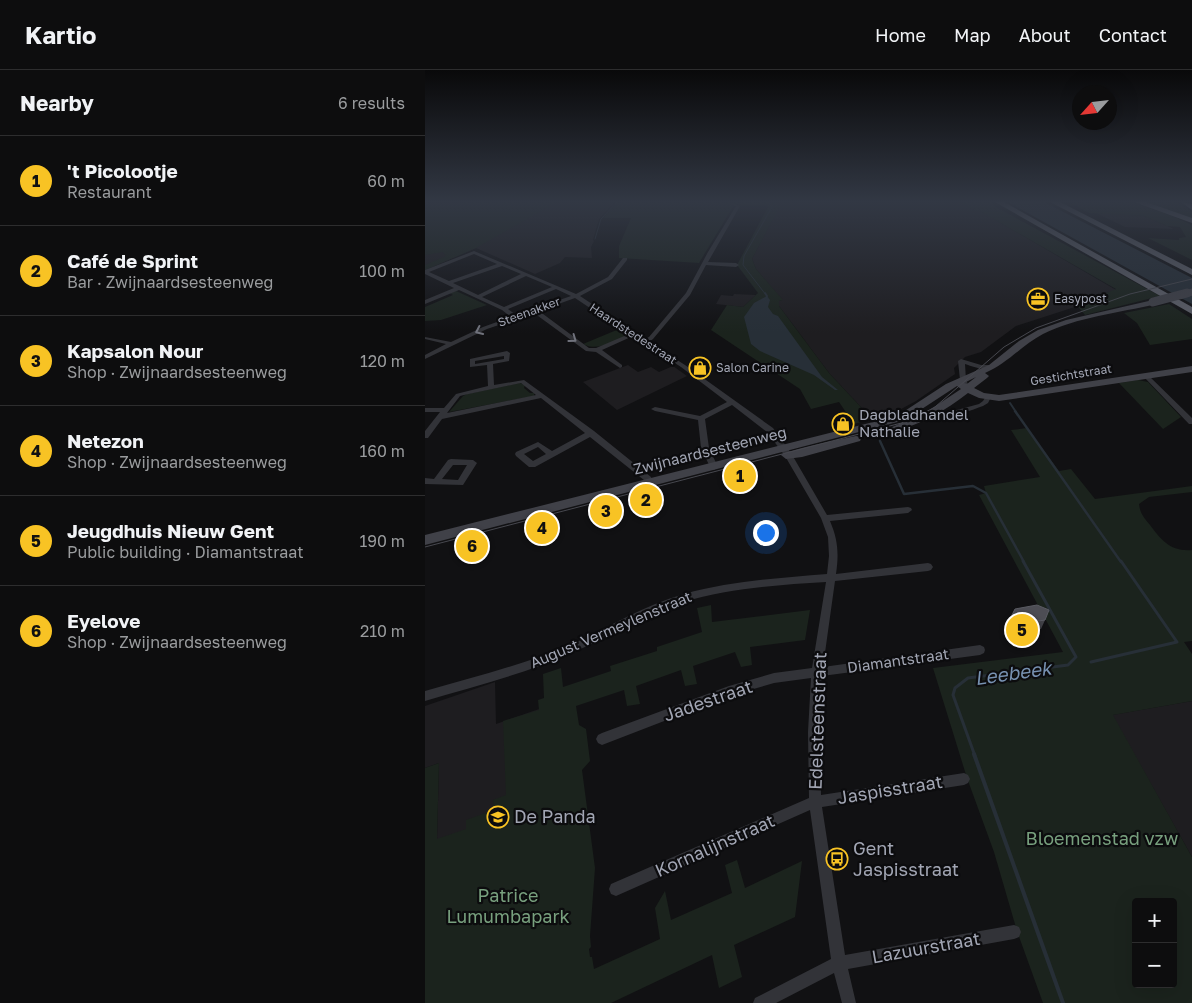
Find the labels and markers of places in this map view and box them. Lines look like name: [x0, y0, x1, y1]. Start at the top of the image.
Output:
office icon: Easypost: [1026, 287, 1050, 311]
place label: Easypost: [1054, 291, 1107, 306]
shop icon: Salon Carine: [688, 356, 712, 380]
place label: Salon Carine: [716, 360, 789, 375]
place label: Dagbladhandel Nathalie: [859, 405, 969, 440]
shop icon: Dagbladhandel Nathalie: [831, 412, 855, 436]
pin: 1: [724, 457, 756, 495]
pin: 2: [630, 481, 662, 519]
pin: 3: [590, 492, 622, 530]
pin: 4: [526, 509, 558, 547]
pin: 6: [456, 527, 488, 565]
pin: 5: [1006, 611, 1038, 649]
school or university icon: De Panda: [486, 805, 510, 829]
place label: De Panda: [514, 805, 596, 827]
place label: Gent Jaspisstraat: [853, 837, 959, 880]
bus stop icon: Gent Jaspisstraat: [825, 847, 849, 871]

